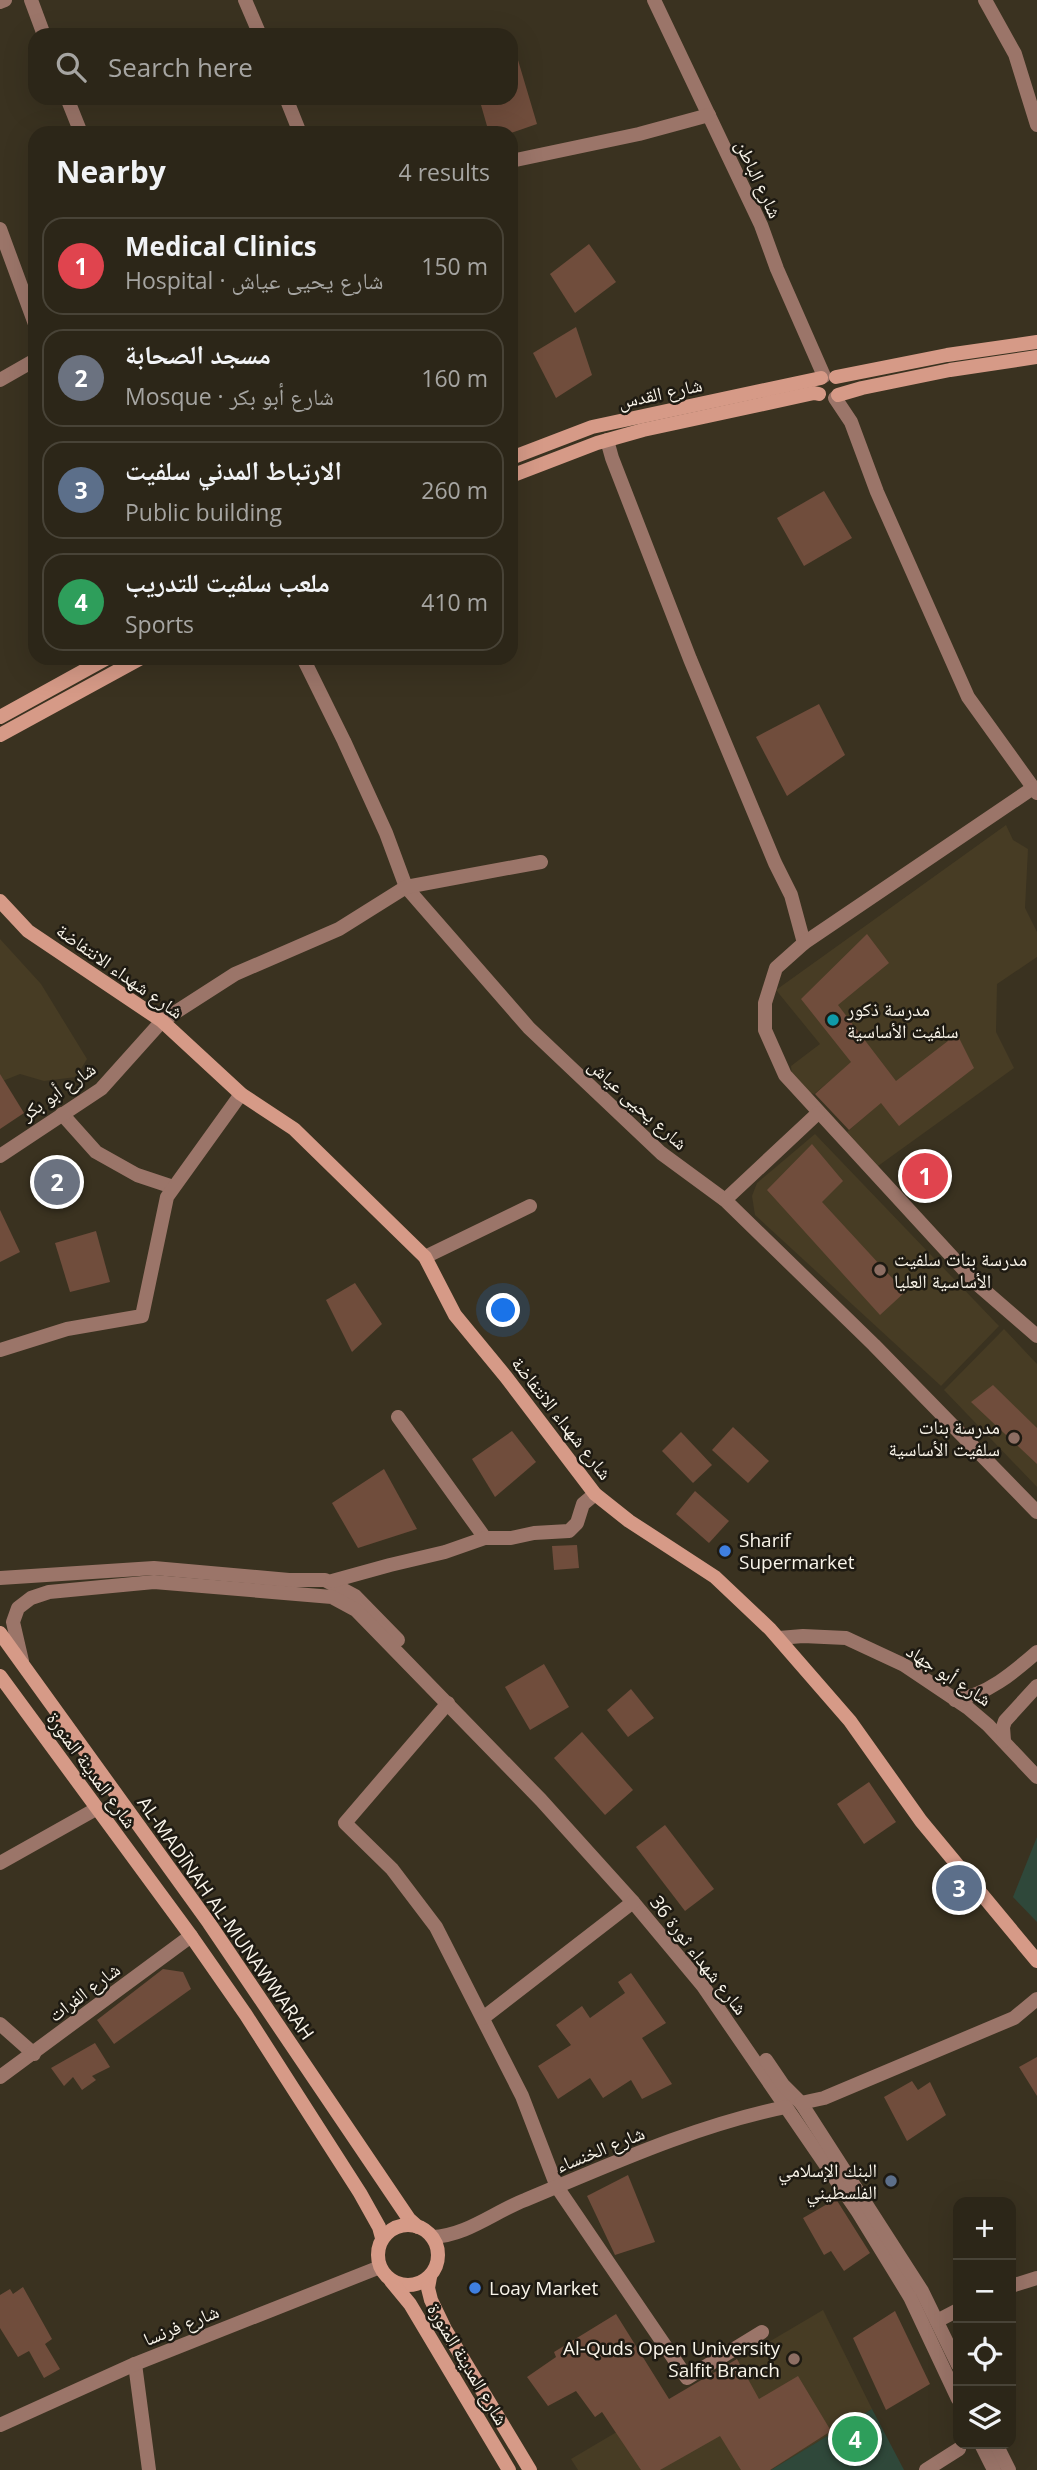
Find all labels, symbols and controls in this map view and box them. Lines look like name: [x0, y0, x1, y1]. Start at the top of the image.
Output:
search box: [28, 28, 518, 105]
icon: search: [52, 48, 90, 86]
text: Search here: [108, 49, 253, 85]
street label: شارع الباطن: [730, 136, 788, 222]
text: Nearby: [56, 151, 166, 192]
text: 4 results: [399, 156, 490, 188]
text: Medical Clinics: [125, 228, 317, 264]
text: 1: [74, 250, 88, 282]
text: 150 m: [421, 250, 488, 282]
text: Hospital · شارع يحيى عياش: [125, 264, 383, 296]
text: مسجد الصحابة: [125, 336, 271, 372]
text: 2: [74, 362, 88, 394]
text: 160 m: [421, 362, 488, 394]
street label: شارع القدس: [616, 371, 704, 415]
text: Mosque · شارع أبو بكر: [125, 380, 334, 412]
text: الارتباط المدني سلفيت: [125, 452, 342, 488]
text: 3: [74, 474, 88, 506]
text: 260 m: [421, 474, 488, 506]
text: Public building: [125, 496, 282, 528]
text: ملعب سلفيت للتدريب: [125, 564, 330, 600]
text: 4: [74, 586, 88, 618]
text: 410 m: [421, 586, 488, 618]
text: Sports: [125, 608, 194, 640]
street label: شارع شهداء الانتفاضة: [51, 917, 189, 1025]
place label: مدرسة ذكور سلفيت الأساسية: [846, 996, 958, 1044]
marker: مدرسة ذكور سلفيت الأساسية: [825, 1012, 841, 1028]
street label: شارع يحيى عياش: [583, 1052, 693, 1156]
street label: شارع أبو بكر: [14, 1056, 101, 1127]
pin: 1: [902, 1150, 948, 1202]
pin: 2: [34, 1156, 80, 1208]
place label: مدرسة بنات سلفيت الأساسية العليا: [894, 1246, 1027, 1294]
marker: مدرسة بنات سلفيت الأساسية العليا: [872, 1262, 888, 1278]
your location: [486, 1293, 520, 1327]
street label: شارع شهداء الانتفاضة: [506, 1351, 618, 1485]
place label: مدرسة بنات سلفيت الأساسية: [889, 1414, 1000, 1462]
marker: مدرسة بنات سلفيت الأساسية: [1006, 1430, 1022, 1446]
place label: Sharif Supermarket: [739, 1527, 855, 1575]
marker: Sharif Supermarket: [717, 1543, 733, 1559]
street label: شارع أبو جهاد: [901, 1638, 997, 1712]
street label: شارع المدينة المنورة: [41, 1707, 143, 1833]
street label: AL-MADĪNAH AL-MUNAWWARAH: [132, 1791, 320, 2045]
pin: 3: [936, 1862, 982, 1914]
street label: شارع شهداء ثورة 36: [644, 1890, 754, 2020]
street label: شارع الفرات: [43, 1956, 125, 2028]
street label: شارع الخنساء: [552, 2119, 648, 2179]
place label: البنك الإسلامي الفلسطيني: [778, 2157, 877, 2208]
marker: البنك الإسلامي الفلسطيني: [883, 2173, 899, 2189]
map controls: [953, 2197, 1016, 2449]
button: +: [953, 2197, 1016, 2260]
button: −: [953, 2260, 1016, 2323]
place label: Loay Market: [489, 2275, 598, 2301]
marker: Loay Market: [467, 2280, 483, 2296]
street label: شارع فرنسا: [139, 2298, 223, 2352]
street label: شارع المدينة المنورة: [421, 2298, 515, 2430]
button: locate: [953, 2323, 1016, 2386]
place label: Al-Quds Open University Salfit Branch: [563, 2335, 780, 2383]
marker: Al-Quds Open University Salfit Branch: [786, 2351, 802, 2367]
button: layers: [953, 2386, 1016, 2449]
pin: 4: [832, 2413, 878, 2465]

